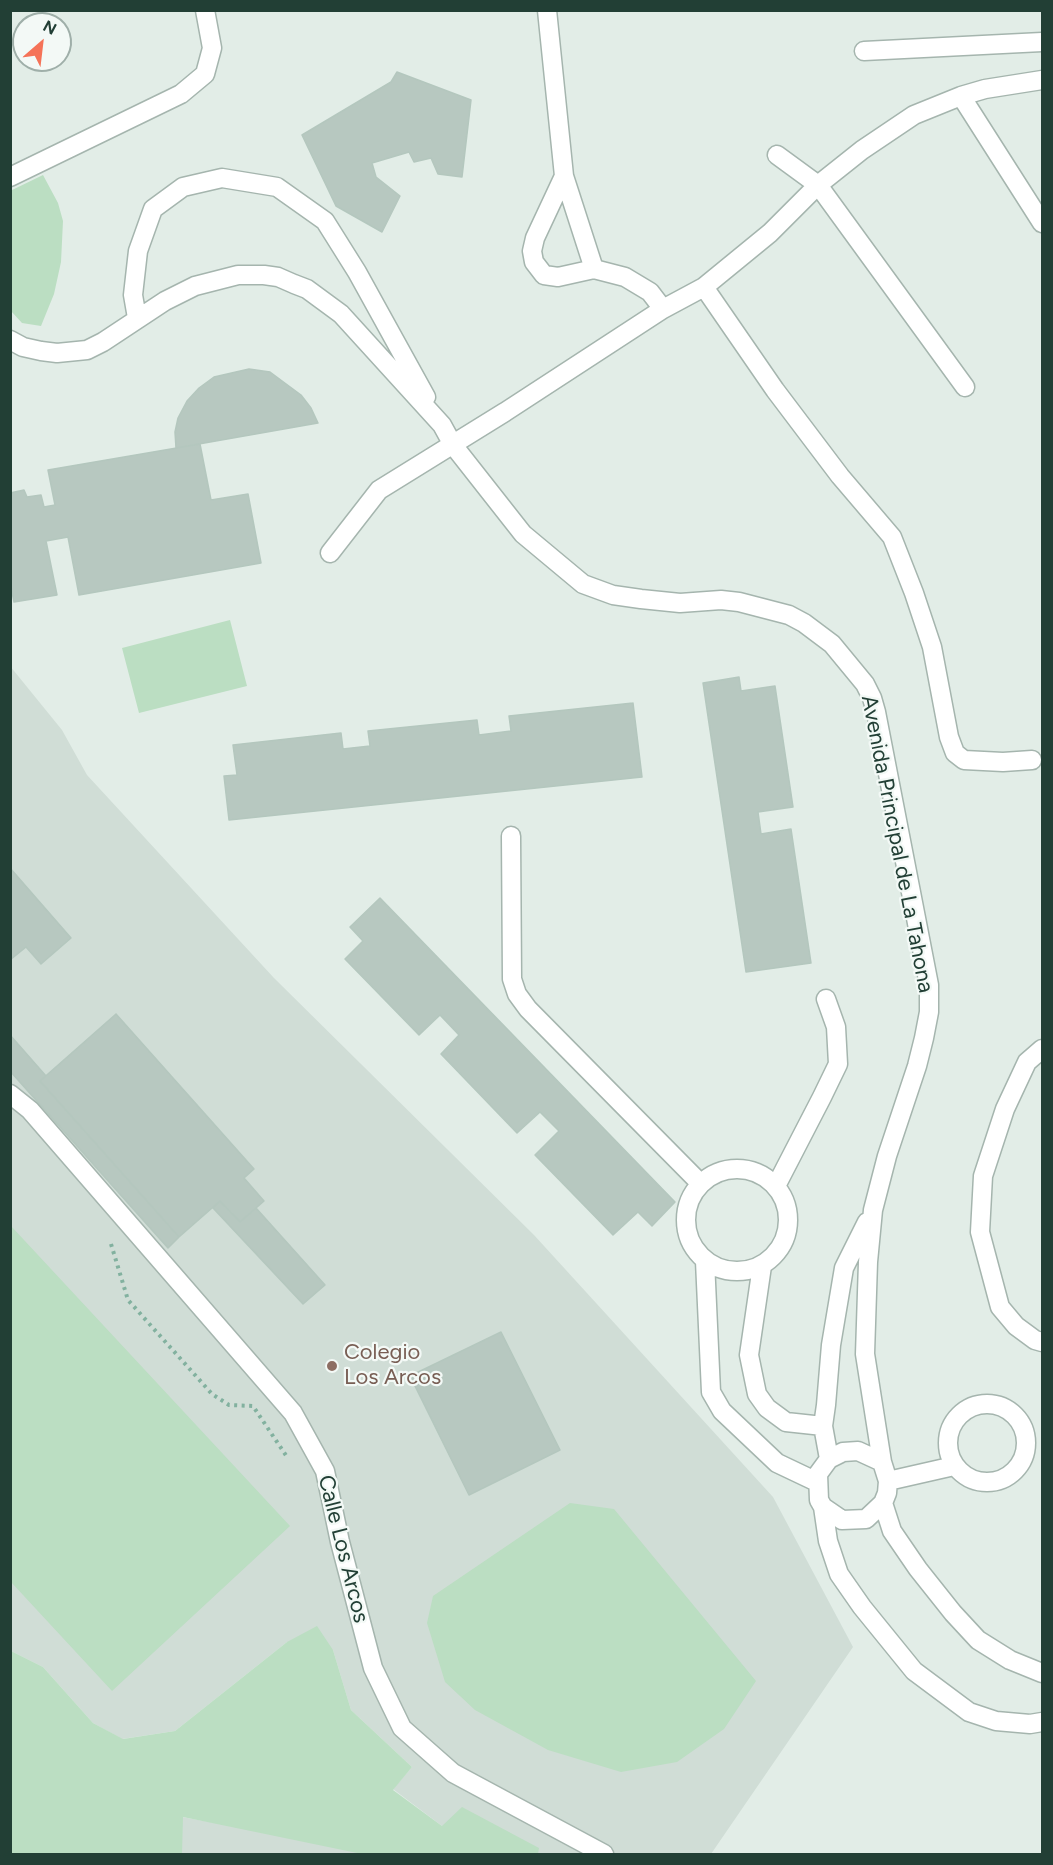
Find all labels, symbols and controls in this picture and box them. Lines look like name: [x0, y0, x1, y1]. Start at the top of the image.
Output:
north arrow: [12, 12, 72, 72]
text: N: [40, 16, 60, 39]
street label: Avenida Principal de La Tahona: [855, 693, 939, 995]
place label: Colegio Los Arcos: [344, 1340, 441, 1392]
marker: Colegio Los Arcos: [325, 1359, 339, 1373]
street label: Calle Los Arcos: [312, 1472, 374, 1626]

